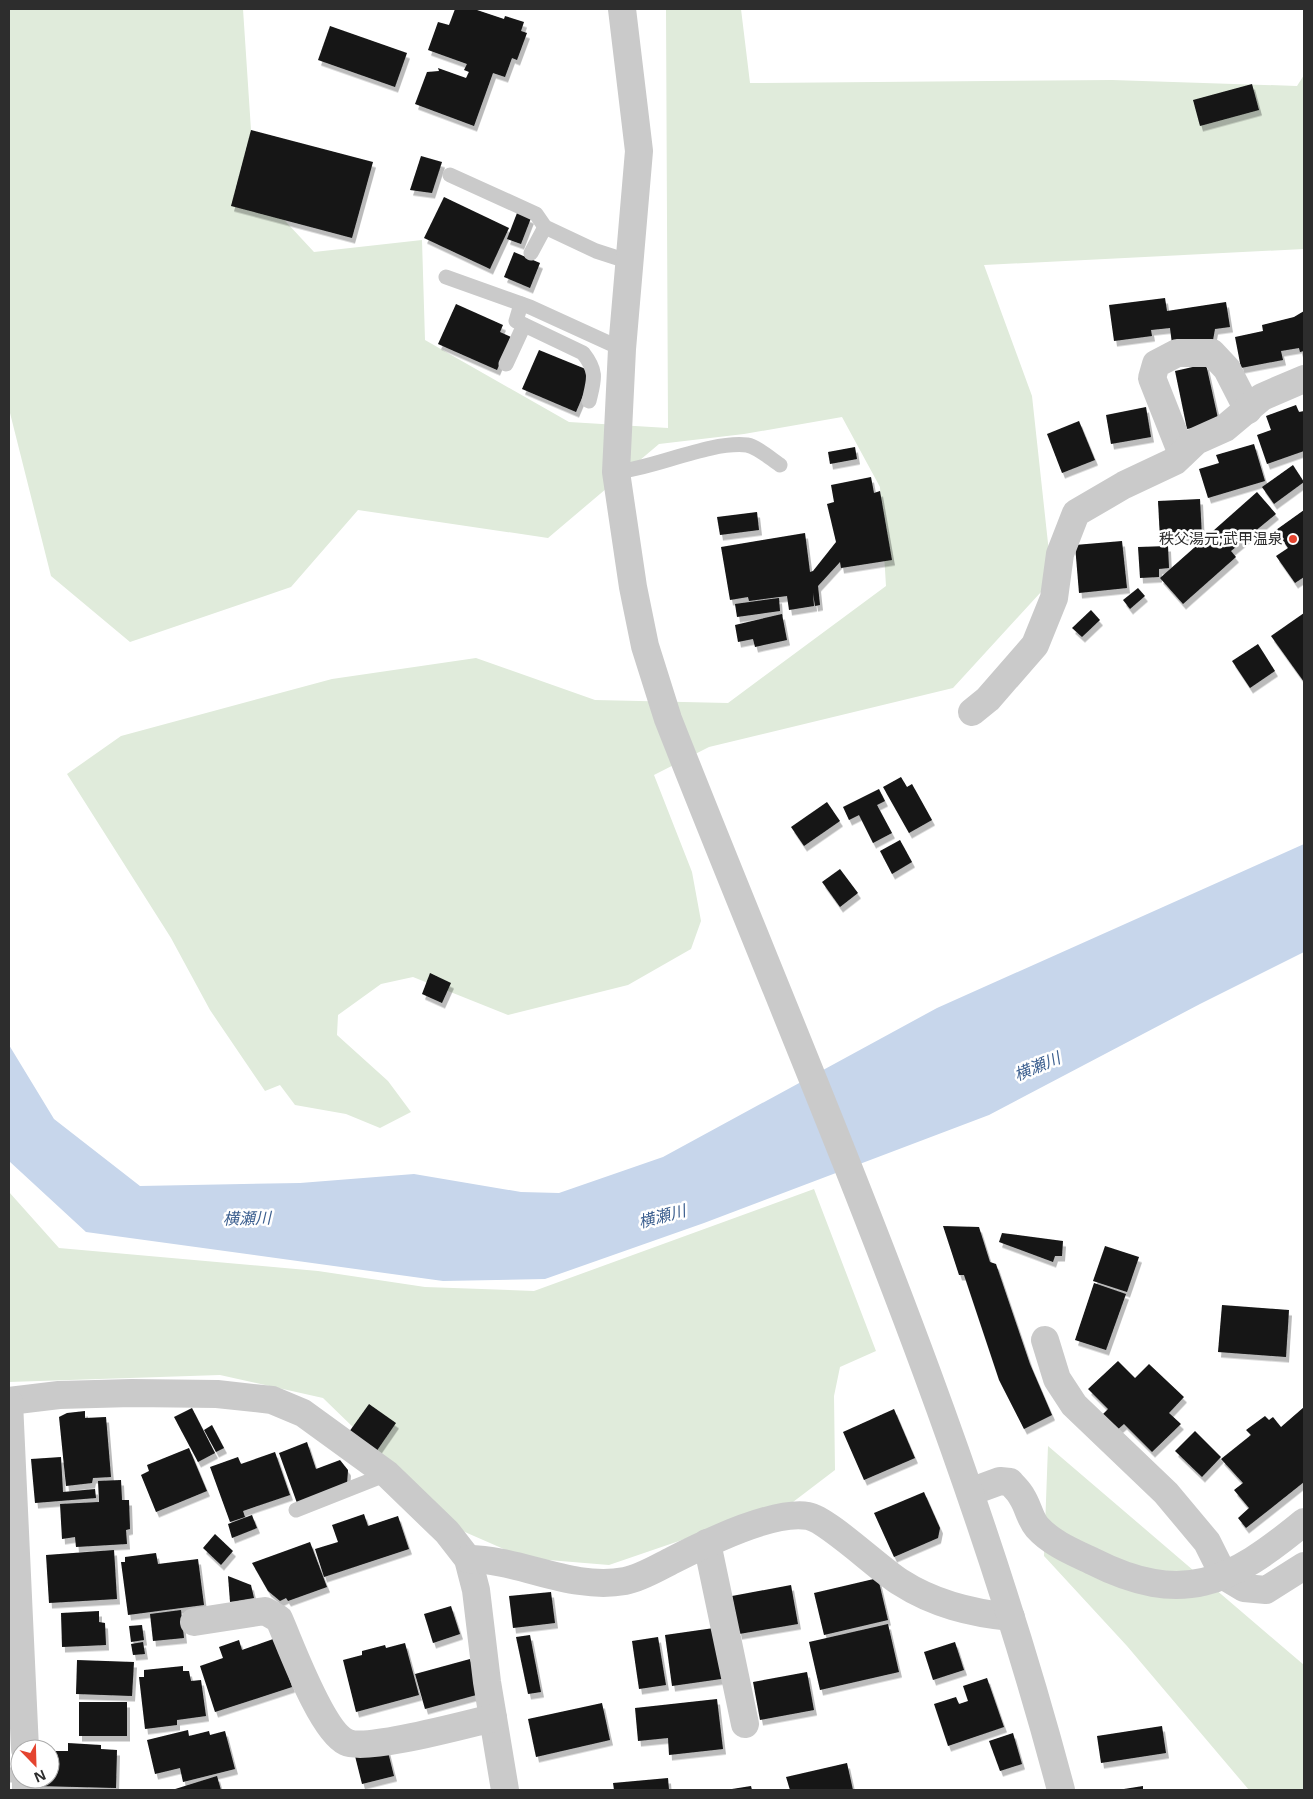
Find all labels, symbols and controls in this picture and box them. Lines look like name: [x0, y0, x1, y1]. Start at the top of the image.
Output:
place label: 秩父湯元;武甲温泉: [1159, 528, 1283, 548]
marker: 秩父湯元;武甲温泉: [1287, 533, 1299, 545]
water label: 横瀬川: [1011, 1046, 1065, 1086]
water label: 横瀬川: [636, 1199, 690, 1233]
water label: 横瀬川: [223, 1207, 273, 1229]
north arrow: [10, 1739, 60, 1789]
text: N: [31, 1765, 49, 1787]

